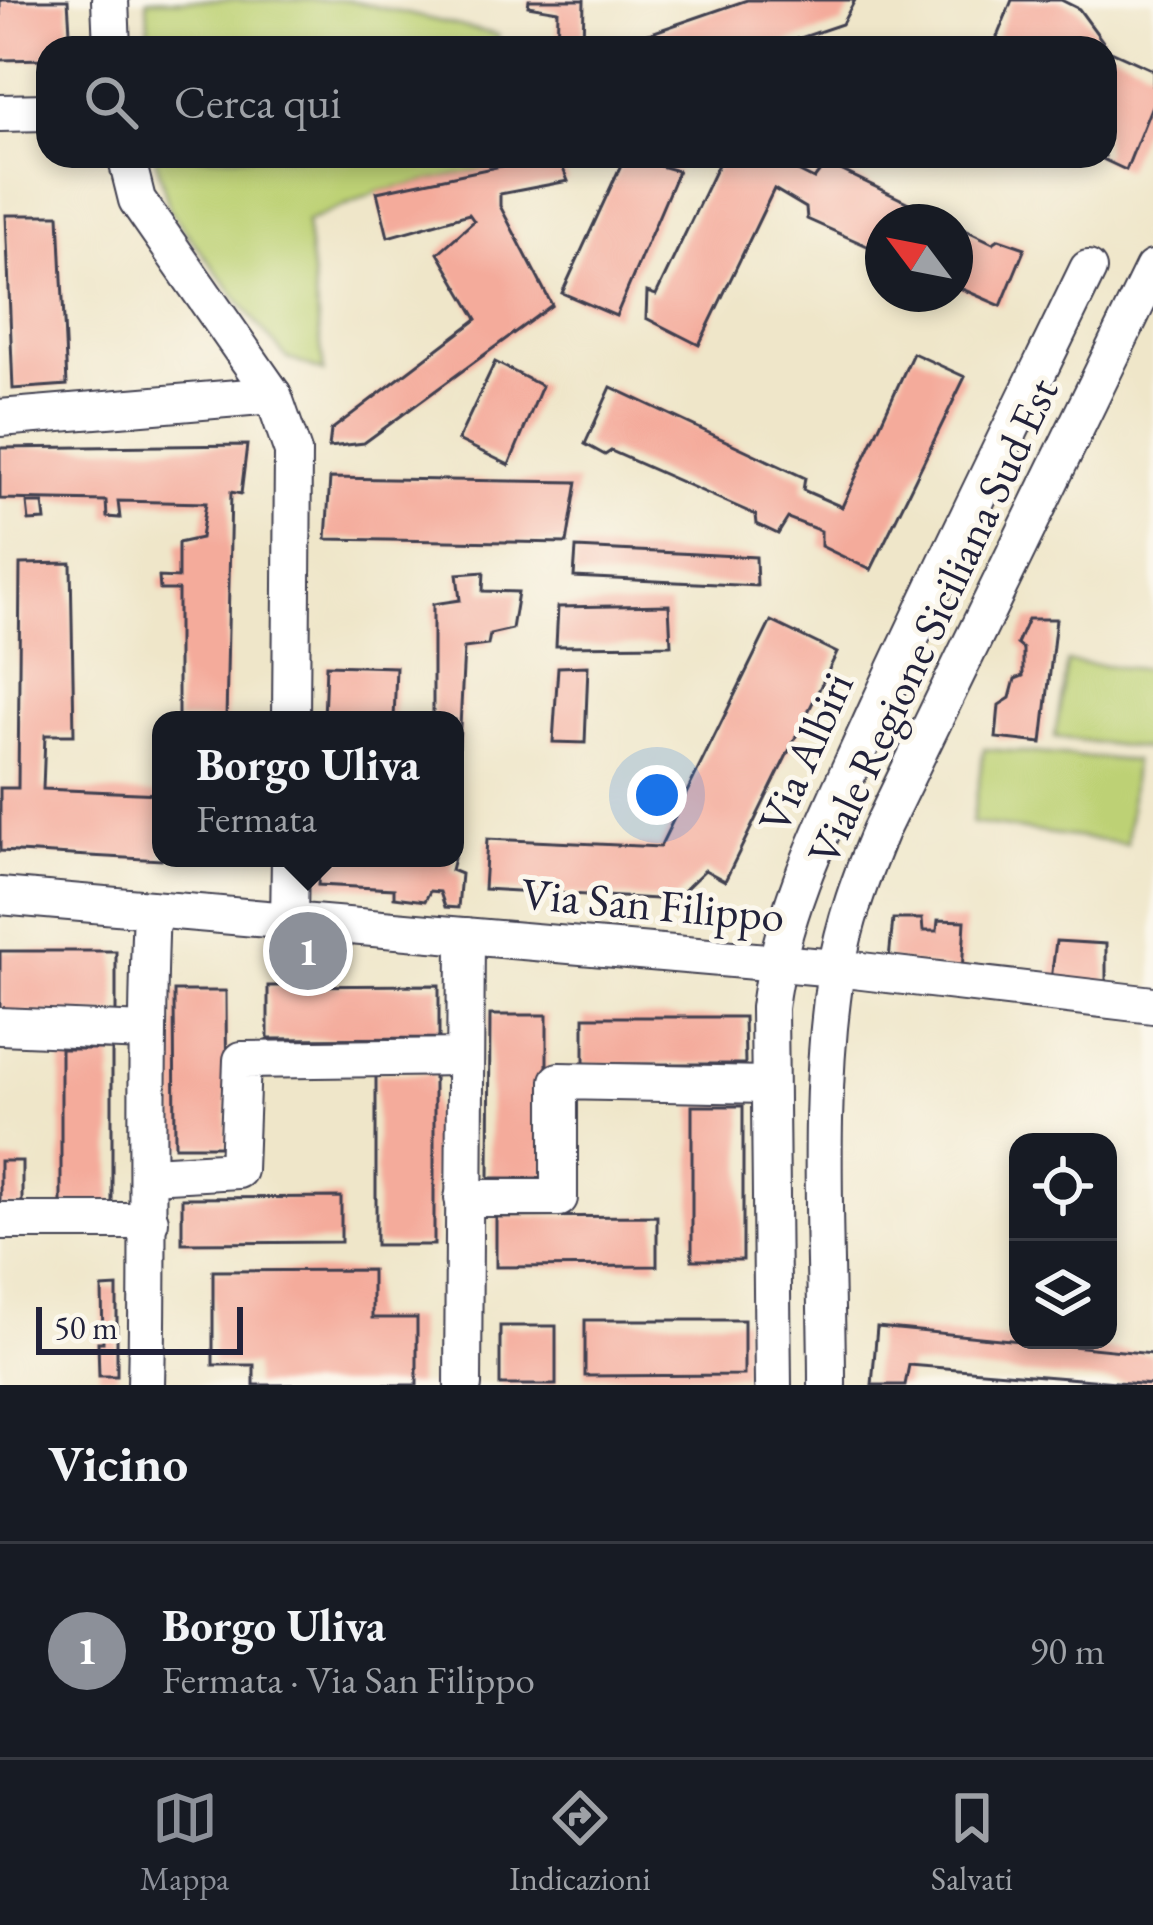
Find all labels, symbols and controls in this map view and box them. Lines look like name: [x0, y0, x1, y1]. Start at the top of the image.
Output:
search box: [36, 36, 1117, 168]
icon: search: [78, 69, 144, 135]
text: Cerca qui: [174, 73, 341, 131]
north arrow: [865, 204, 973, 312]
street label: Viale Regione Siciliana Sud Est: [794, 368, 1070, 874]
street label: Via Albiri: [744, 663, 866, 841]
popup: [152, 711, 464, 867]
text: Borgo Uliva: [196, 735, 420, 793]
your location: [627, 765, 687, 825]
text: Fermata: [196, 793, 317, 844]
street label: Via San Filippo: [519, 864, 787, 944]
pin: 1: [269, 906, 347, 996]
map controls: [1009, 1133, 1117, 1349]
button: locate: [1009, 1133, 1117, 1241]
button: layers: [1009, 1241, 1117, 1349]
scale bar: [36, 1301, 243, 1354]
text: 50 m: [54, 1306, 118, 1349]
text: Vicino: [48, 1430, 188, 1496]
text: Borgo Uliva: [162, 1596, 386, 1654]
text: 1: [77, 1625, 97, 1676]
text: 90 m: [1029, 1625, 1105, 1676]
text: Fermata · Via San Filippo: [162, 1654, 535, 1705]
tab: Mappa: [140, 1785, 229, 1900]
tab: Indicazioni: [509, 1785, 651, 1900]
tab: Salvati: [931, 1785, 1013, 1900]

